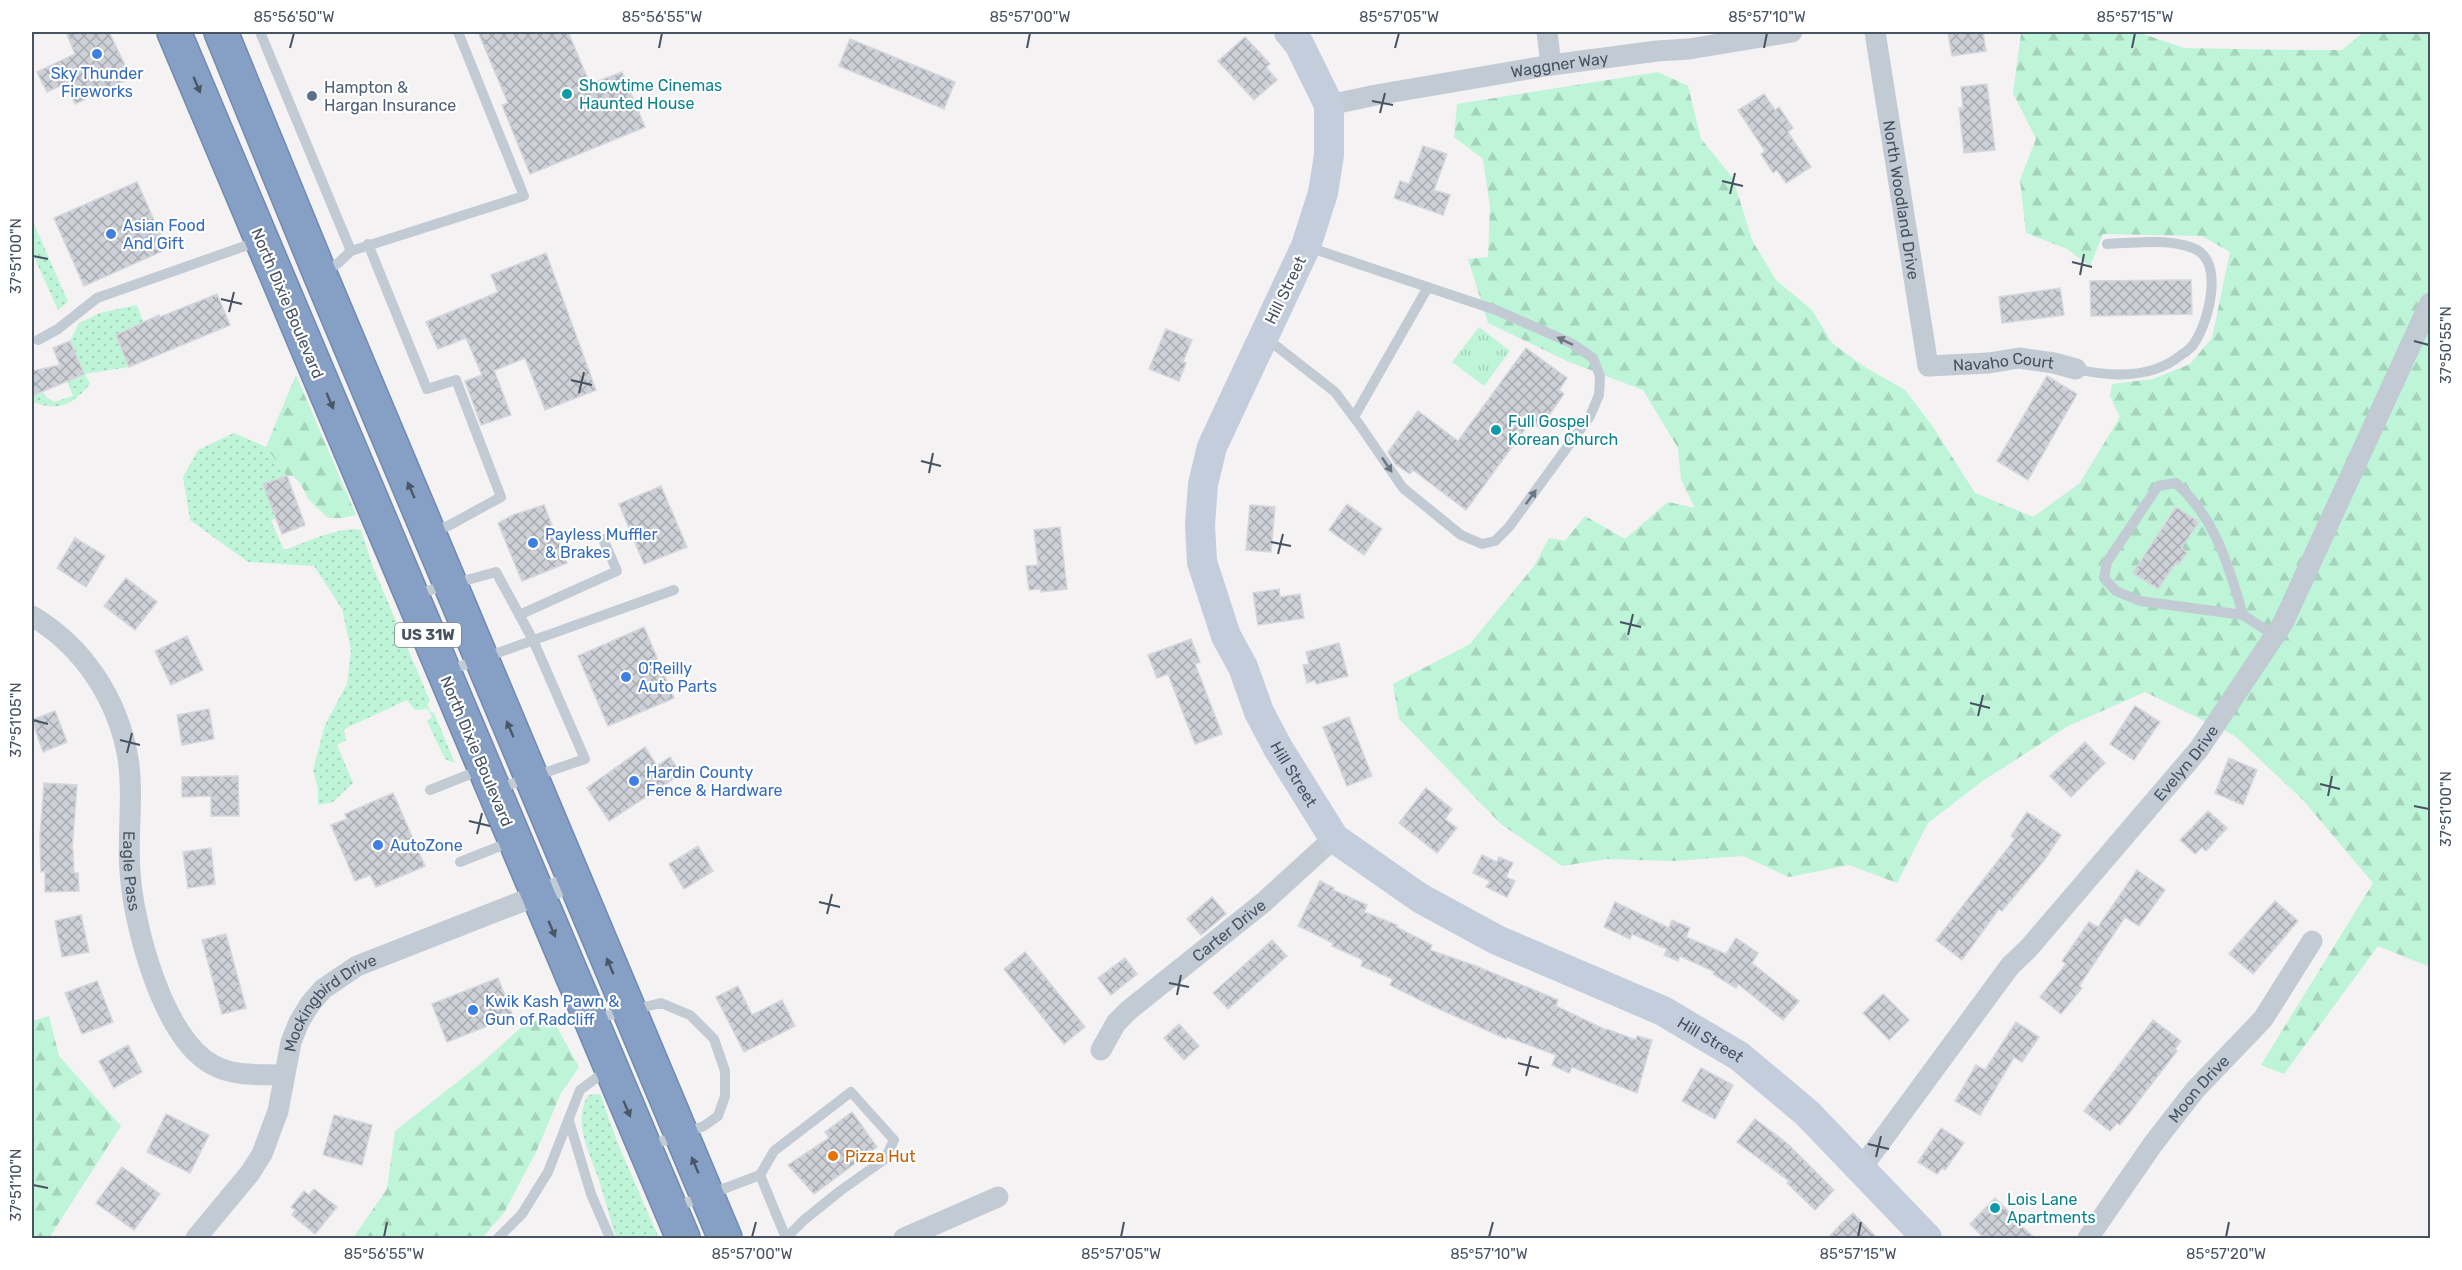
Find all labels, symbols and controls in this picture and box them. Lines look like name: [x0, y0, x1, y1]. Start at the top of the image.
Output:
text: 85°56'50"W: [253, 8, 335, 26]
text: 85°56'55"W: [622, 8, 702, 26]
text: 85°57'00"W: [990, 8, 1070, 26]
text: 85°57'05"W: [1359, 8, 1439, 26]
text: 85°57'10"W: [1728, 8, 1806, 26]
text: 85°57'15"W: [2096, 8, 2174, 26]
marker: Sky Thunder Fireworks: [90, 47, 104, 61]
street label: Waggner Way: [1509, 49, 1610, 82]
place label: Sky Thunder Fireworks: [51, 64, 143, 101]
place label: Showtime Cinemas Haunted House: [579, 76, 722, 113]
one-way arrow: [192, 77, 202, 95]
place label: Hampton & Hargan Insurance: [324, 78, 456, 115]
marker: Showtime Cinemas Haunted House: [560, 87, 574, 101]
marker: Hampton & Hargan Insurance: [305, 89, 319, 103]
street label: North Woodland Drive: [1879, 119, 1923, 281]
place label: Asian Food And Gift: [123, 216, 205, 253]
text: 37°51'00"N: [7, 218, 25, 294]
street label: North Dixie Boulevard: [247, 225, 328, 381]
marker: Asian Food And Gift: [104, 227, 118, 241]
street label: Hill Street: [1261, 253, 1310, 327]
text: 37°50'55"N: [2437, 306, 2455, 384]
one-way arrow: [1557, 336, 1574, 345]
street label: Navaho Court: [1952, 348, 2055, 375]
one-way arrow: [325, 392, 334, 409]
place label: Full Gospel Korean Church: [1508, 412, 1618, 449]
marker: Full Gospel Korean Church: [1489, 423, 1503, 437]
one-way arrow: [1381, 457, 1393, 473]
one-way arrow: [406, 481, 416, 499]
one-way arrow: [1525, 490, 1537, 506]
place label: Payless Muffler & Brakes: [545, 525, 658, 562]
marker: Payless Muffler & Brakes: [526, 536, 540, 550]
road number: US 31W: [395, 623, 461, 647]
place label: O'Reilly Auto Parts: [638, 659, 717, 696]
marker: O'Reilly Auto Parts: [619, 670, 633, 684]
street label: North Dixie Boulevard: [436, 673, 517, 829]
text: 37°51'05"N: [7, 682, 25, 758]
one-way arrow: [505, 719, 515, 737]
street label: Evelyn Drive: [2150, 722, 2222, 805]
street label: Hill Street: [1266, 738, 1321, 810]
place label: Hardin County Fence & Hardware: [646, 763, 783, 800]
text: 37°51'00"N: [2437, 771, 2455, 847]
marker: Hardin County Fence & Hardware: [627, 774, 641, 788]
street label: Eagle Pass: [119, 831, 144, 913]
place label: AutoZone: [390, 836, 463, 855]
marker: AutoZone: [371, 838, 385, 852]
street label: Carter Drive: [1188, 895, 1270, 966]
one-way arrow: [547, 920, 557, 938]
street label: Mockingbird Drive: [280, 950, 379, 1053]
one-way arrow: [605, 957, 615, 975]
place label: Kwik Kash Pawn & Gun of Radcliff: [485, 992, 619, 1029]
marker: Kwik Kash Pawn & Gun of Radcliff: [466, 1003, 480, 1017]
street label: Hill Street: [1674, 1013, 1748, 1066]
street label: Moon Drive: [2164, 1051, 2233, 1126]
one-way arrow: [622, 1100, 632, 1118]
place label: Pizza Hut: [845, 1147, 916, 1166]
text: 37°51'10"N: [7, 1149, 25, 1221]
marker: Pizza Hut: [826, 1149, 840, 1163]
one-way arrow: [690, 1157, 699, 1174]
place label: Lois Lane Apartments: [2007, 1190, 2096, 1227]
marker: Lois Lane Apartments: [1988, 1201, 2002, 1215]
text: 85°56'55"W: [344, 1245, 424, 1263]
text: 85°57'00"W: [712, 1245, 792, 1263]
text: 85°57'05"W: [1081, 1245, 1161, 1263]
text: 85°57'10"W: [1450, 1245, 1528, 1263]
text: 85°57'15"W: [1819, 1245, 1897, 1263]
text: 85°57'20"W: [2186, 1245, 2266, 1263]

